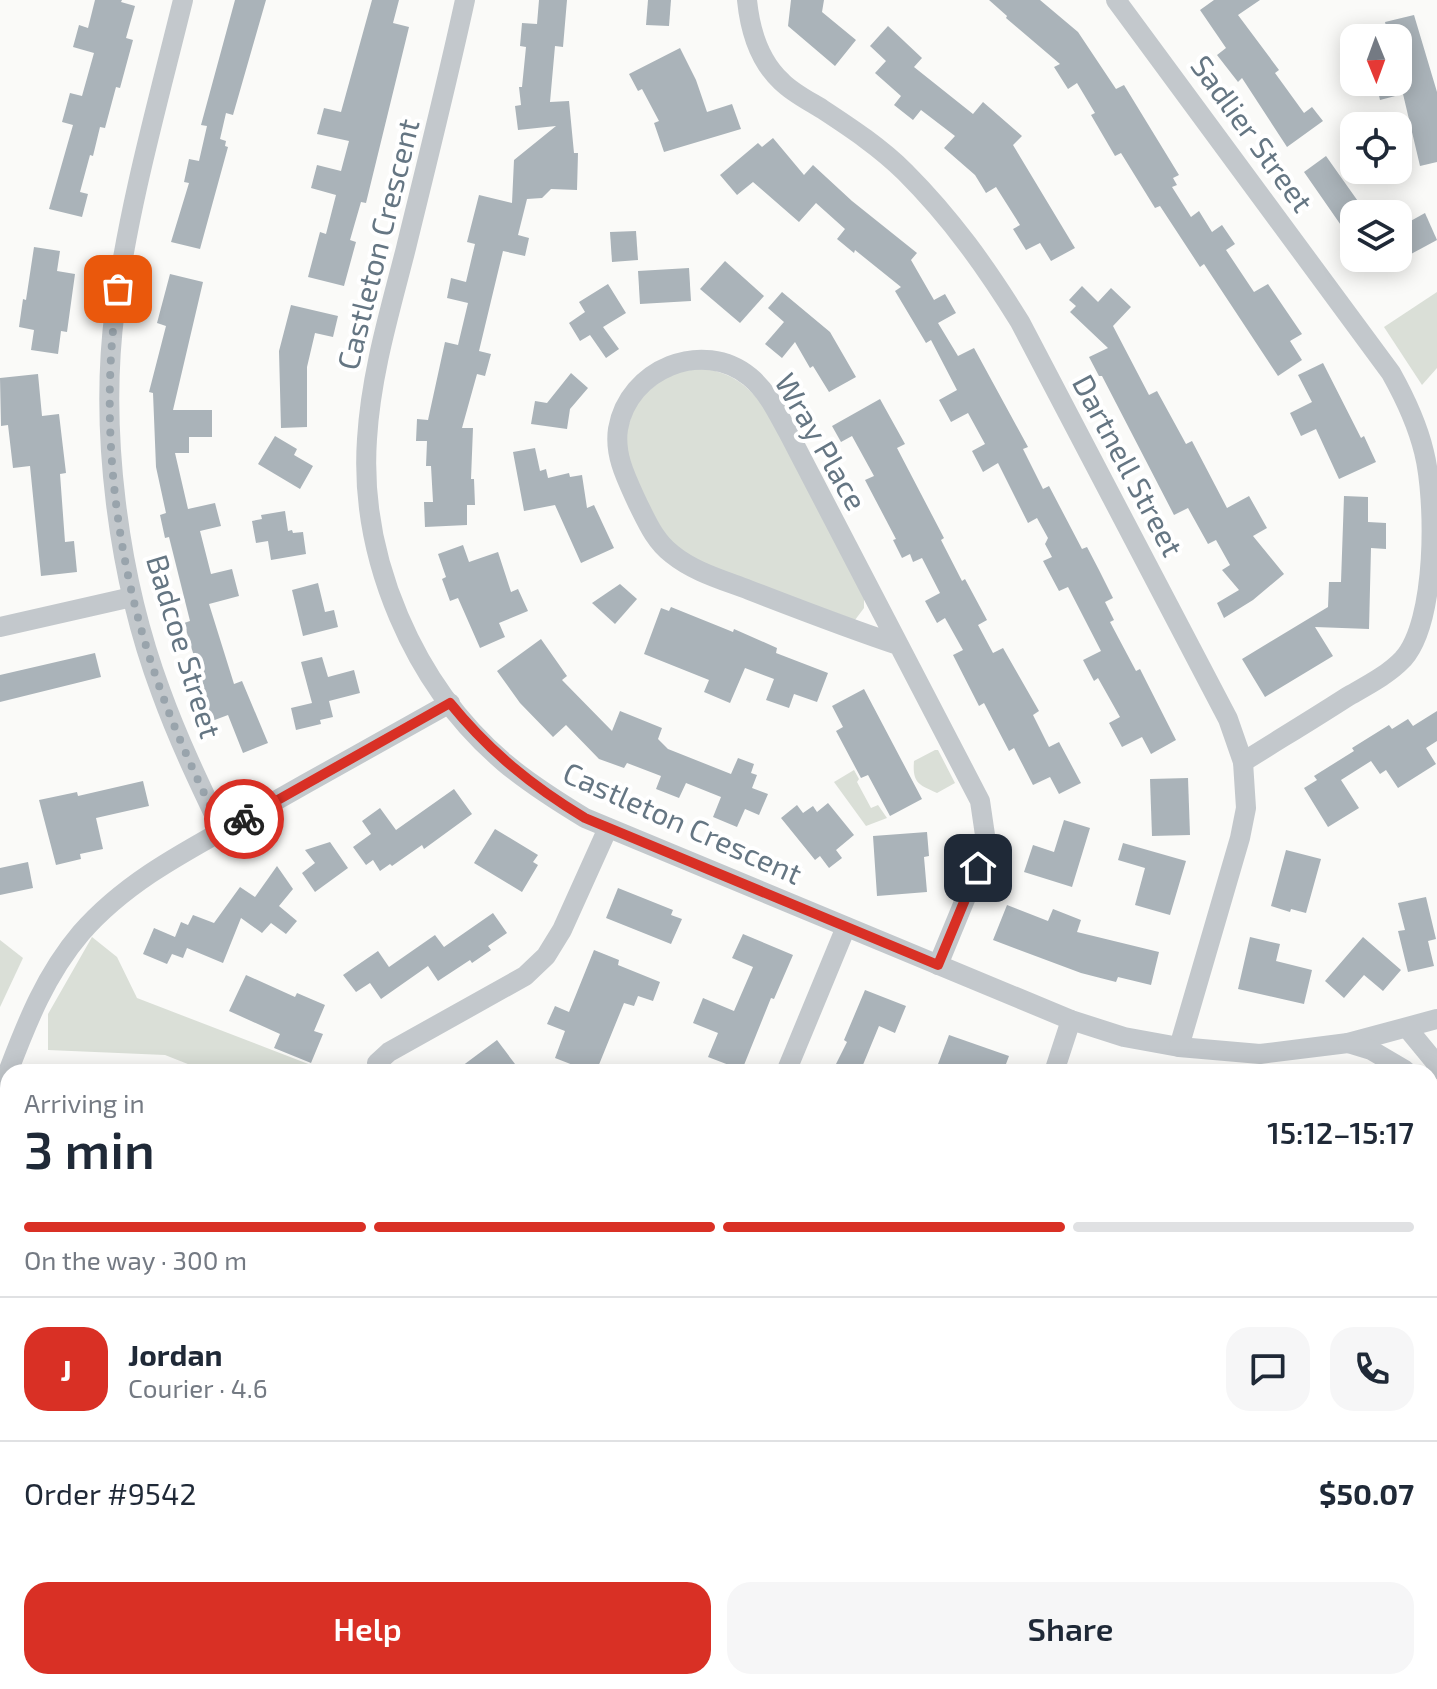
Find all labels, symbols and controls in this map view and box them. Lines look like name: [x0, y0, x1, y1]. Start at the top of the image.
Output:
north arrow: [1340, 24, 1412, 96]
map controls: [1340, 24, 1412, 272]
street label: Sadlier Street: [1184, 48, 1322, 218]
button: locate: [1340, 112, 1412, 184]
street label: Castleton Crescent: [328, 115, 426, 373]
button: layers: [1340, 200, 1412, 272]
pin: [84, 255, 152, 323]
icon: bag: [96, 267, 140, 311]
street label: Wray Place: [768, 366, 876, 516]
street label: Dartnell Street: [1066, 368, 1192, 562]
street label: Badcoe Street: [140, 550, 230, 742]
street label: Castleton Crescent: [558, 753, 808, 891]
courier: [204, 779, 284, 859]
icon: bike: [222, 797, 266, 841]
pin: [944, 834, 1012, 902]
icon: home: [956, 846, 1000, 890]
text: Arriving in: [24, 1087, 145, 1118]
text: 15:12–15:17: [1267, 1114, 1414, 1150]
text: 3 min: [24, 1117, 155, 1179]
text: On the way · 300 m: [24, 1244, 247, 1275]
button: chat: [1226, 1327, 1310, 1411]
button: phone: [1330, 1327, 1414, 1411]
text: Jordan: [128, 1336, 223, 1372]
text: J: [60, 1351, 72, 1387]
text: Courier · 4.6: [128, 1372, 268, 1403]
text: Order #9542: [24, 1475, 196, 1511]
text: $50.07: [1319, 1475, 1414, 1511]
button: Help: [24, 1582, 711, 1674]
button: Share: [727, 1582, 1414, 1674]

